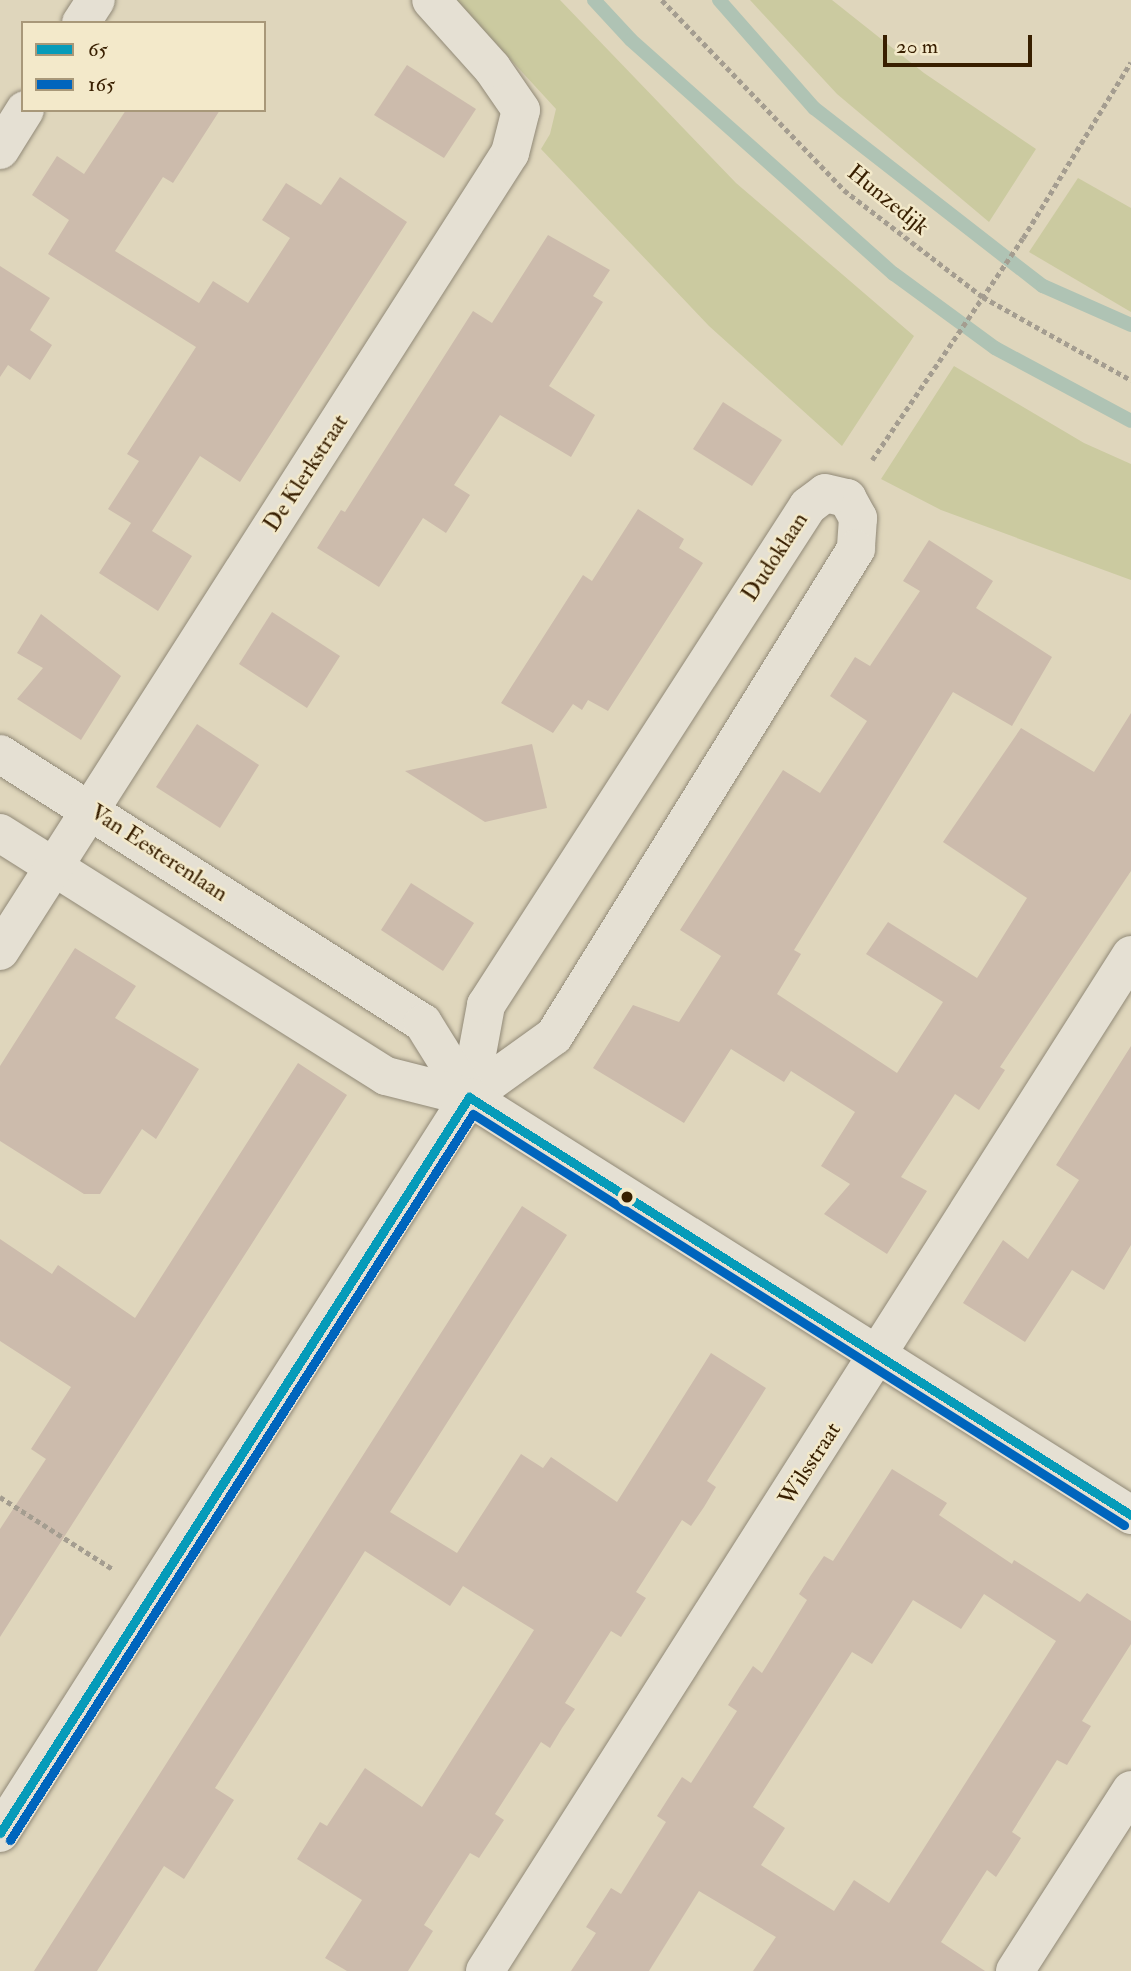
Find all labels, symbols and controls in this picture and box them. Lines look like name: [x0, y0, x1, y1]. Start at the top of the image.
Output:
legend: [21, 21, 266, 112]
scale bar: [886, 21, 1035, 65]
text: 20 m: [896, 33, 938, 60]
text: 65: [88, 36, 108, 63]
text: 165: [88, 71, 115, 98]
street label: Hunzedijk: [842, 159, 934, 241]
street label: De Klerkstraat: [258, 409, 354, 537]
street label: Dudoklaan: [736, 507, 814, 607]
street label: Van Eesterenlaan: [85, 798, 233, 908]
unlabelled marker: [620, 1190, 634, 1204]
street label: Wilsstraat: [773, 1417, 847, 1511]

